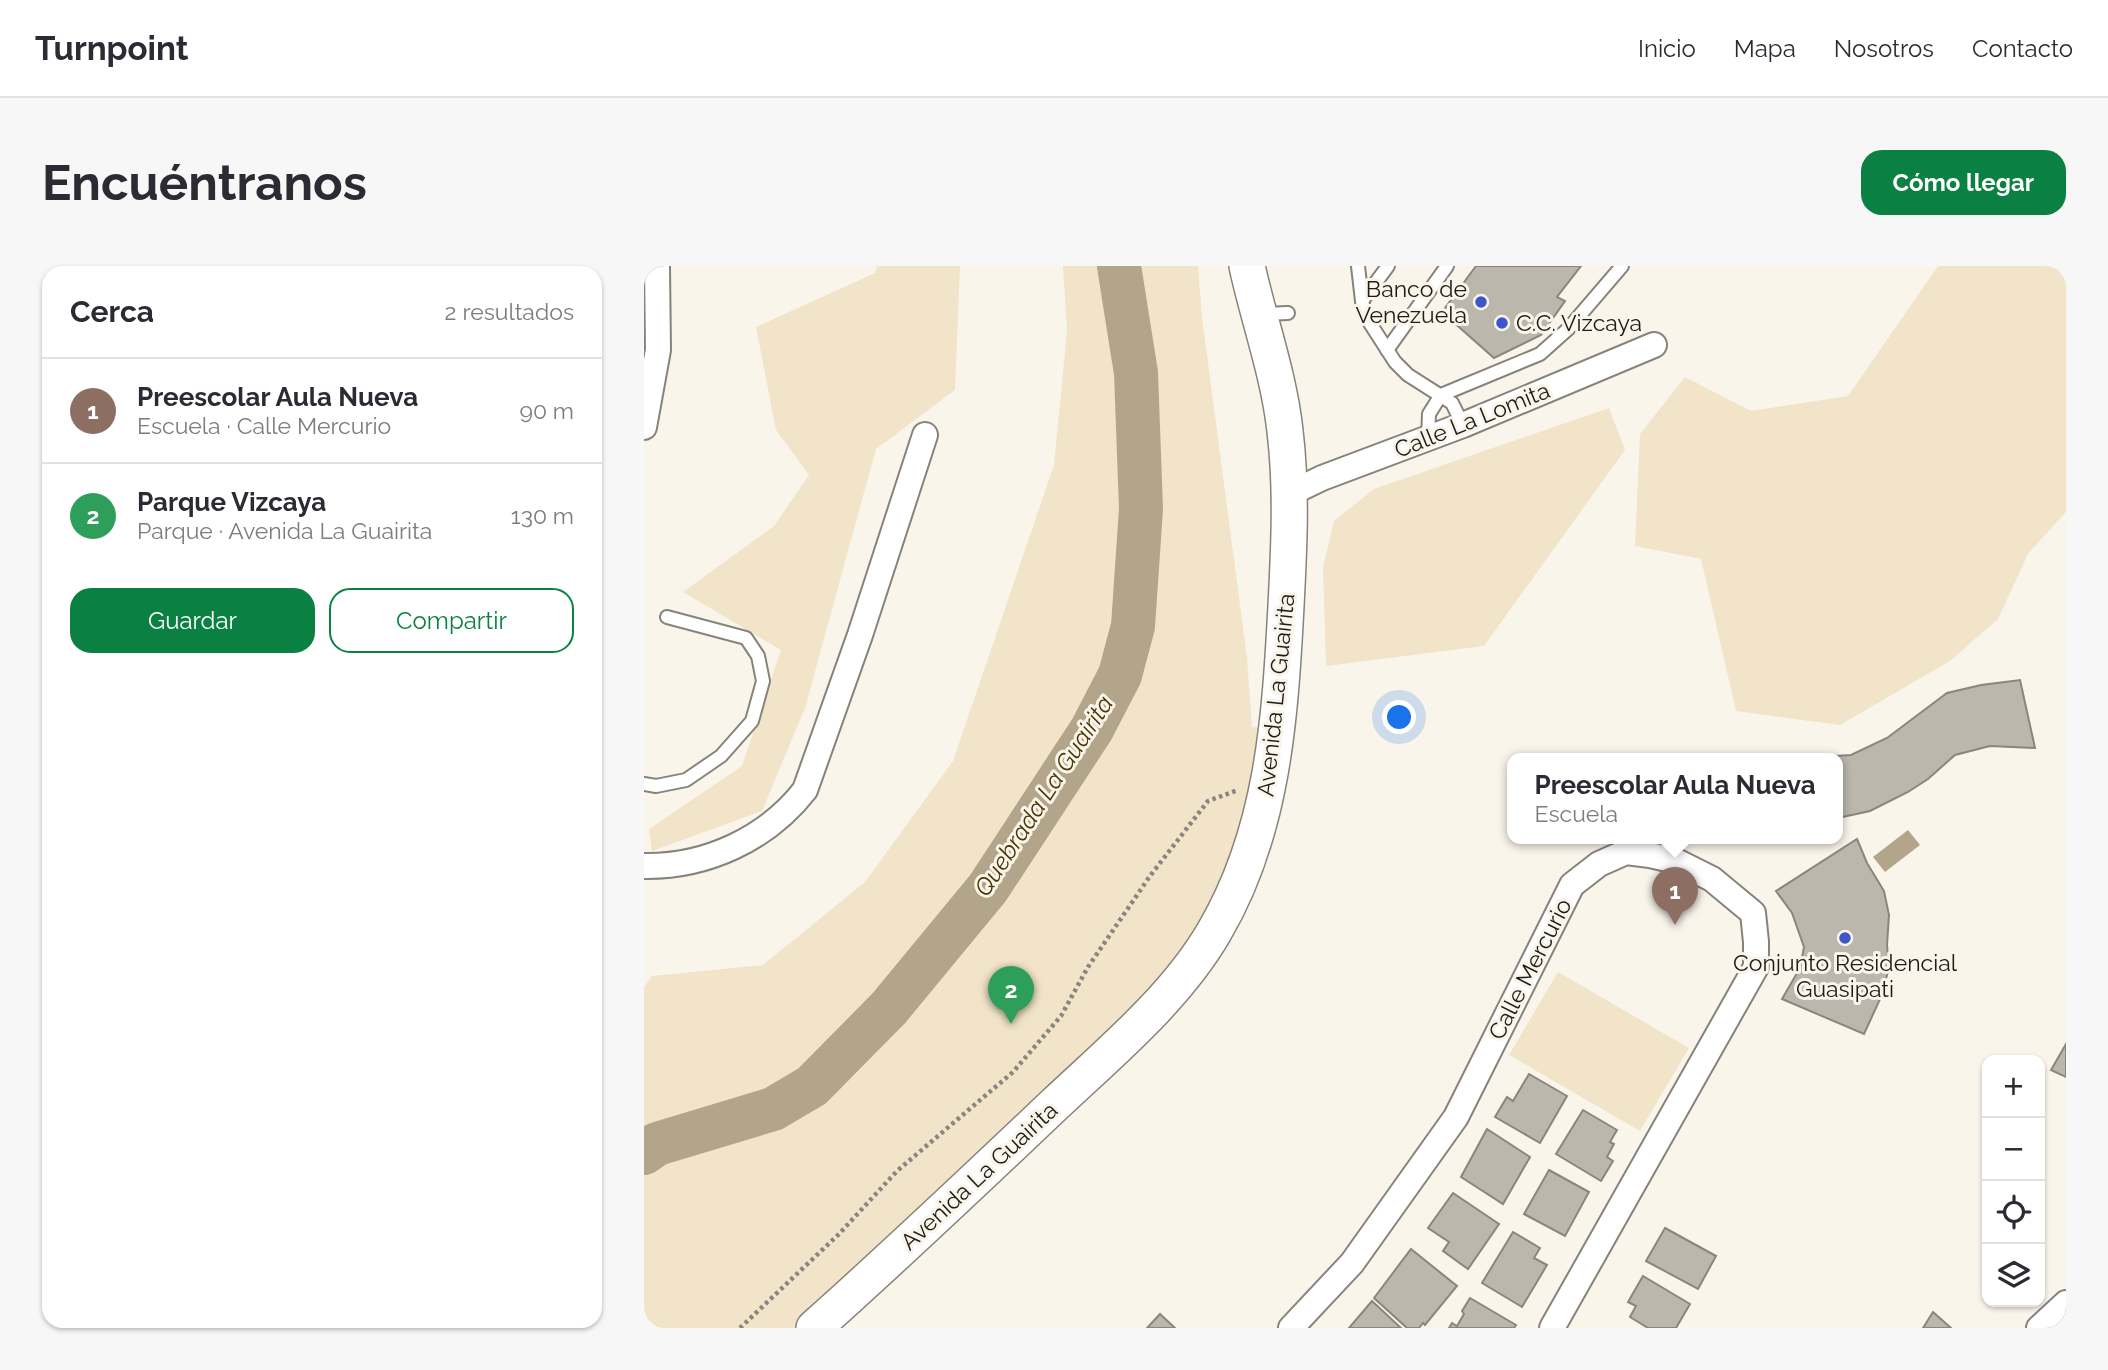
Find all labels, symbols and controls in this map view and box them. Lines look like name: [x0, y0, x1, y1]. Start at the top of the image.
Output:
text: Turnpoint: [35, 29, 188, 68]
text: Inicio: [1638, 34, 1696, 63]
text: Mapa: [1734, 34, 1796, 63]
text: Nosotros: [1834, 34, 1934, 63]
text: Contacto: [1972, 34, 2073, 63]
button: Cómo llegar: [1861, 150, 2066, 215]
text: Encuéntranos: [42, 154, 367, 211]
place label: Banco de Venezuela: [1355, 275, 1467, 328]
text: Cerca: [70, 294, 154, 329]
marker: Banco de Venezuela: [1473, 294, 1489, 310]
text: 2 resultados: [445, 298, 574, 325]
place label: C.C. Vizcaya: [1516, 309, 1642, 336]
marker: C.C. Vizcaya: [1494, 315, 1510, 331]
street label: Calle La Lomita: [1390, 376, 1553, 463]
text: Preescolar Aula Nueva: [137, 382, 418, 412]
text: 1: [87, 397, 99, 424]
text: 90 m: [519, 397, 574, 424]
text: Escuela · Calle Mercurio: [137, 412, 391, 439]
text: Parque Vizcaya: [137, 487, 326, 517]
text: 2: [87, 502, 99, 529]
text: 130 m: [511, 502, 574, 529]
text: Parque · Avenida La Guairita: [137, 517, 432, 544]
button: Guardar: [70, 588, 315, 653]
button: Compartir: [329, 588, 574, 653]
street label: Avenida La Guairita: [1251, 592, 1300, 798]
water label: Quebrada La Guairita: [968, 690, 1119, 901]
your location: [1382, 700, 1416, 734]
popup: [1507, 753, 1843, 844]
text: Preescolar Aula Nueva: [1534, 770, 1816, 800]
text: Escuela: [1534, 800, 1618, 827]
pin: 1: [1652, 867, 1698, 925]
street label: Calle Mercurio: [1482, 894, 1577, 1044]
marker: Conjunto Residencial Guasipati: [1837, 930, 1853, 946]
place label: Conjunto Residencial Guasipati: [1733, 949, 1958, 1002]
pin: 2: [988, 966, 1034, 1024]
map controls: [1982, 1055, 2045, 1307]
button: +: [1982, 1055, 2045, 1118]
street label: Avenida La Guairita: [895, 1096, 1062, 1255]
button: −: [1982, 1118, 2045, 1181]
button: locate: [1982, 1181, 2045, 1244]
button: layers: [1982, 1244, 2045, 1307]

